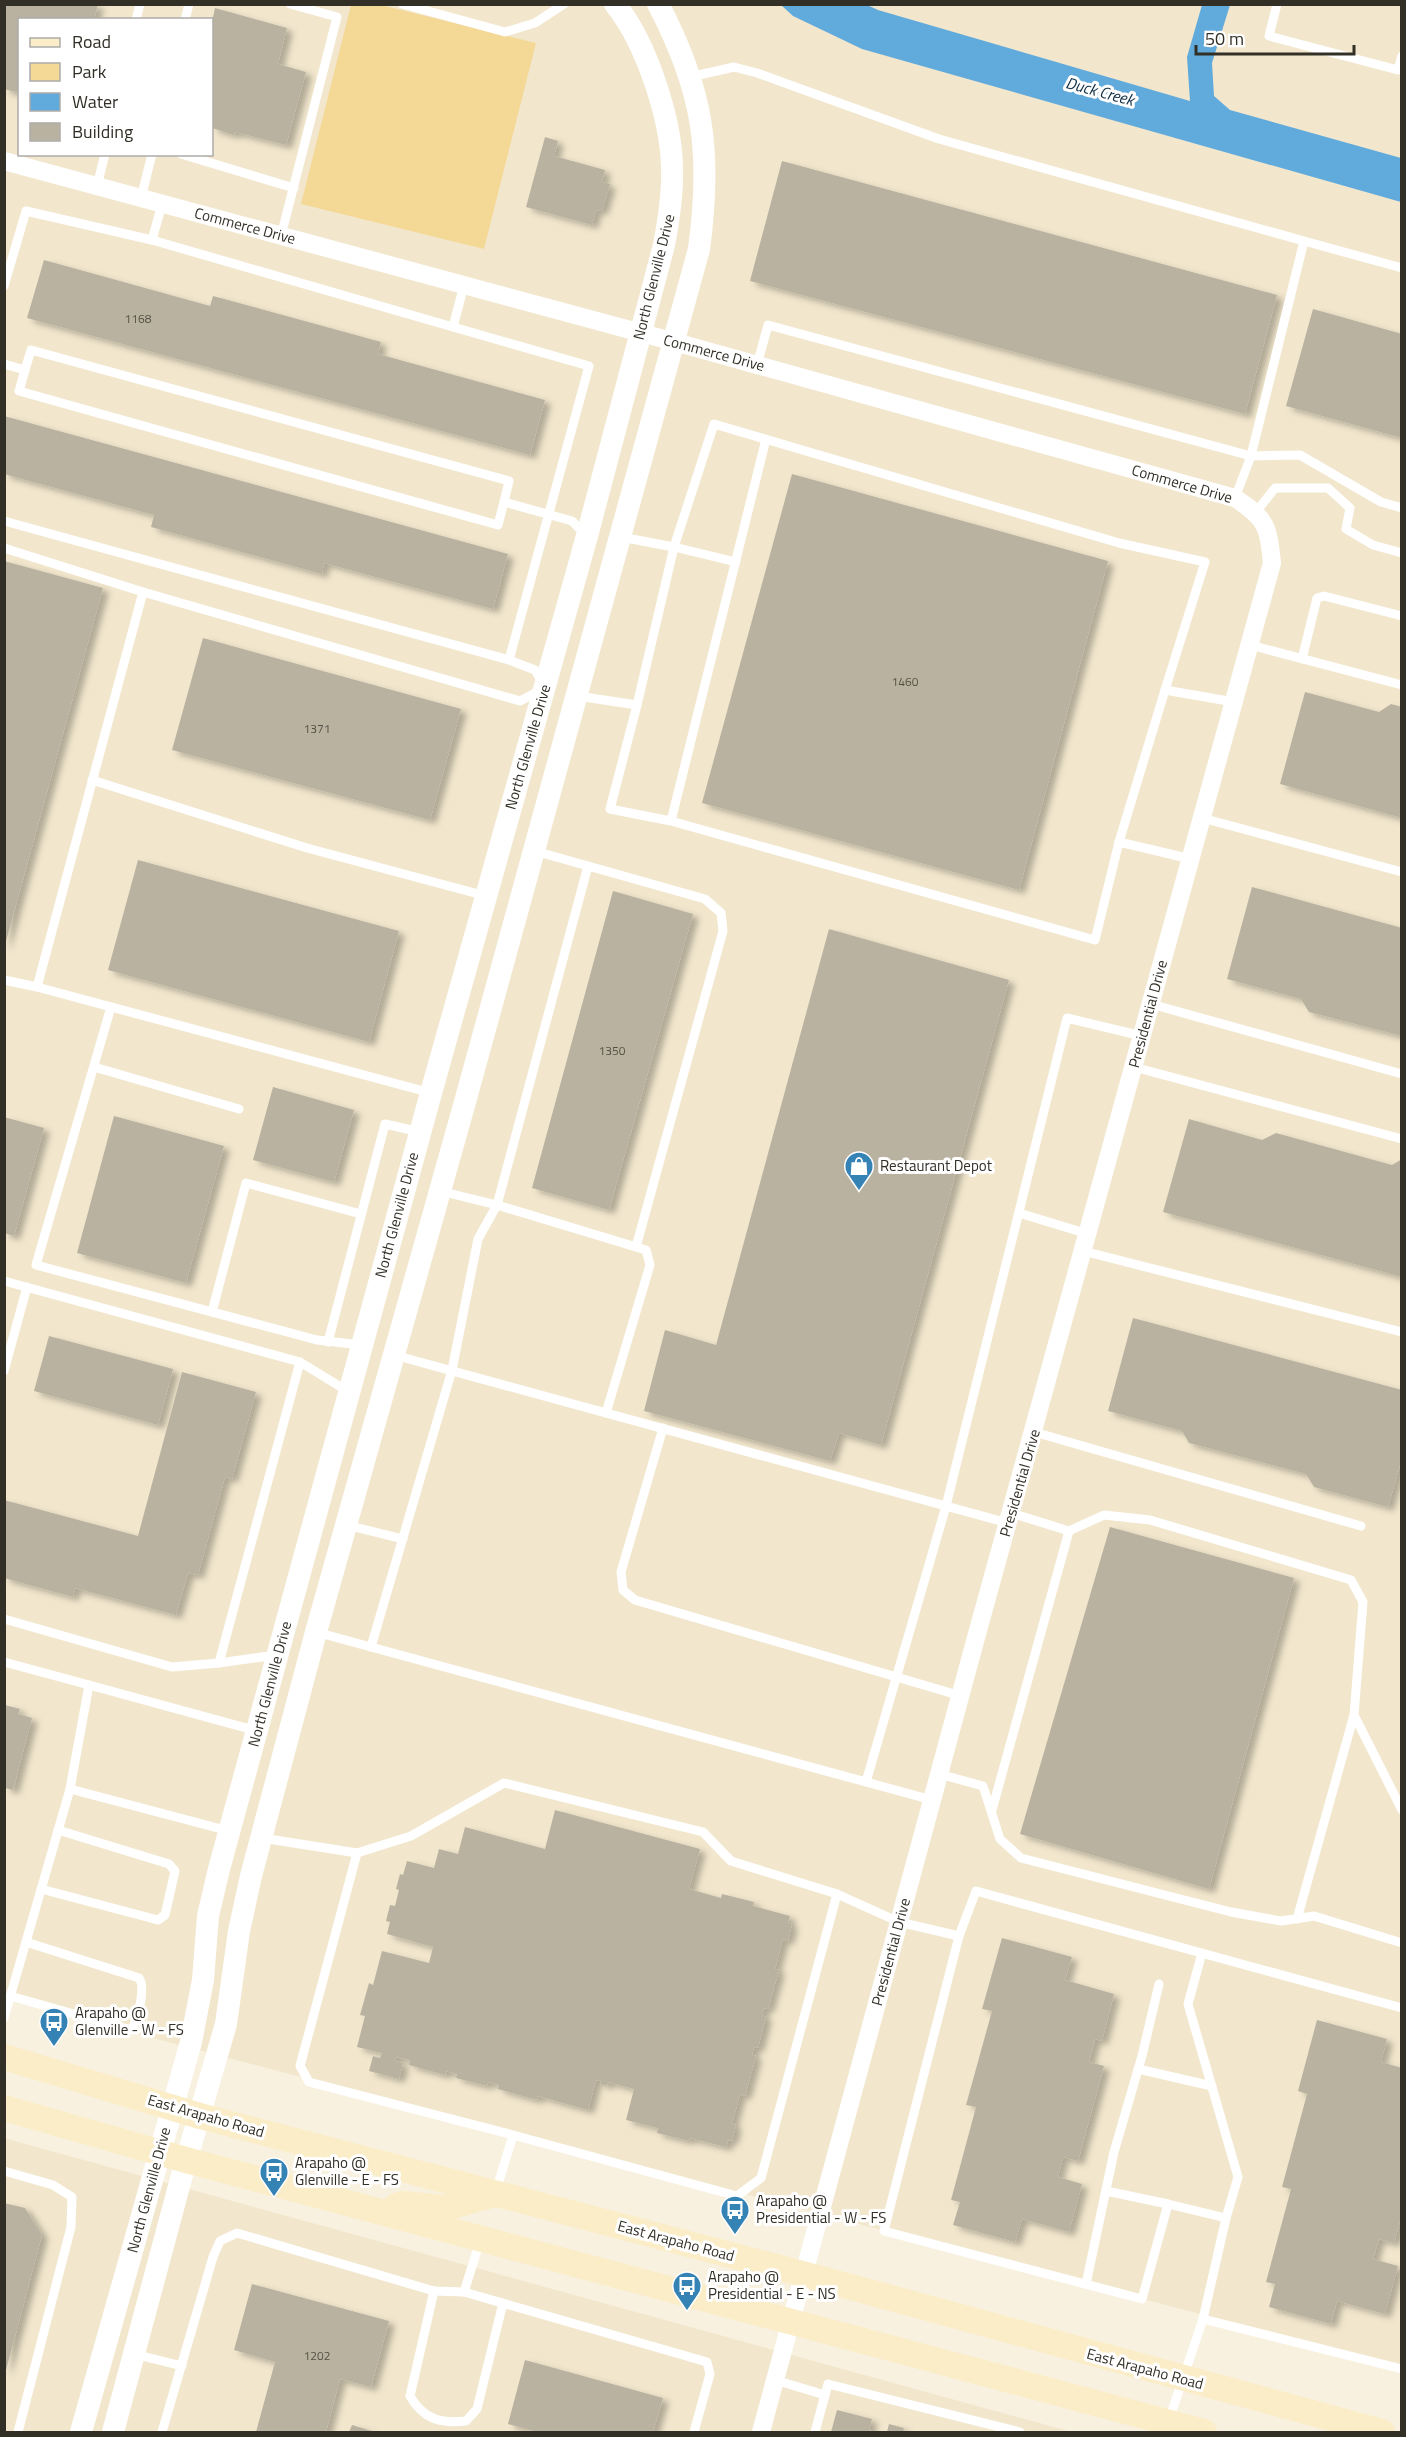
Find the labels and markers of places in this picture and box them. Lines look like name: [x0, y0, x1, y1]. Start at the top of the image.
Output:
shop icon: Restaurant Depot: [843, 1150, 875, 1192]
place label: Restaurant Depot: [880, 1154, 993, 1177]
place label: Arapaho @ Glenville - W - FS: [75, 2001, 184, 2041]
bus stop icon: Arapaho @ Glenville - W - FS: [38, 2006, 70, 2048]
place label: Arapaho @ Glenville - E - FS: [295, 2151, 399, 2191]
bus stop icon: Arapaho @ Glenville - E - FS: [258, 2156, 290, 2198]
place label: Arapaho @ Presidential - W - FS: [756, 2189, 886, 2229]
bus stop icon: Arapaho @ Presidential - W - FS: [719, 2194, 751, 2236]
place label: Arapaho @ Presidential - E - NS: [708, 2265, 836, 2305]
bus stop icon: Arapaho @ Presidential - E - NS: [671, 2270, 703, 2312]

